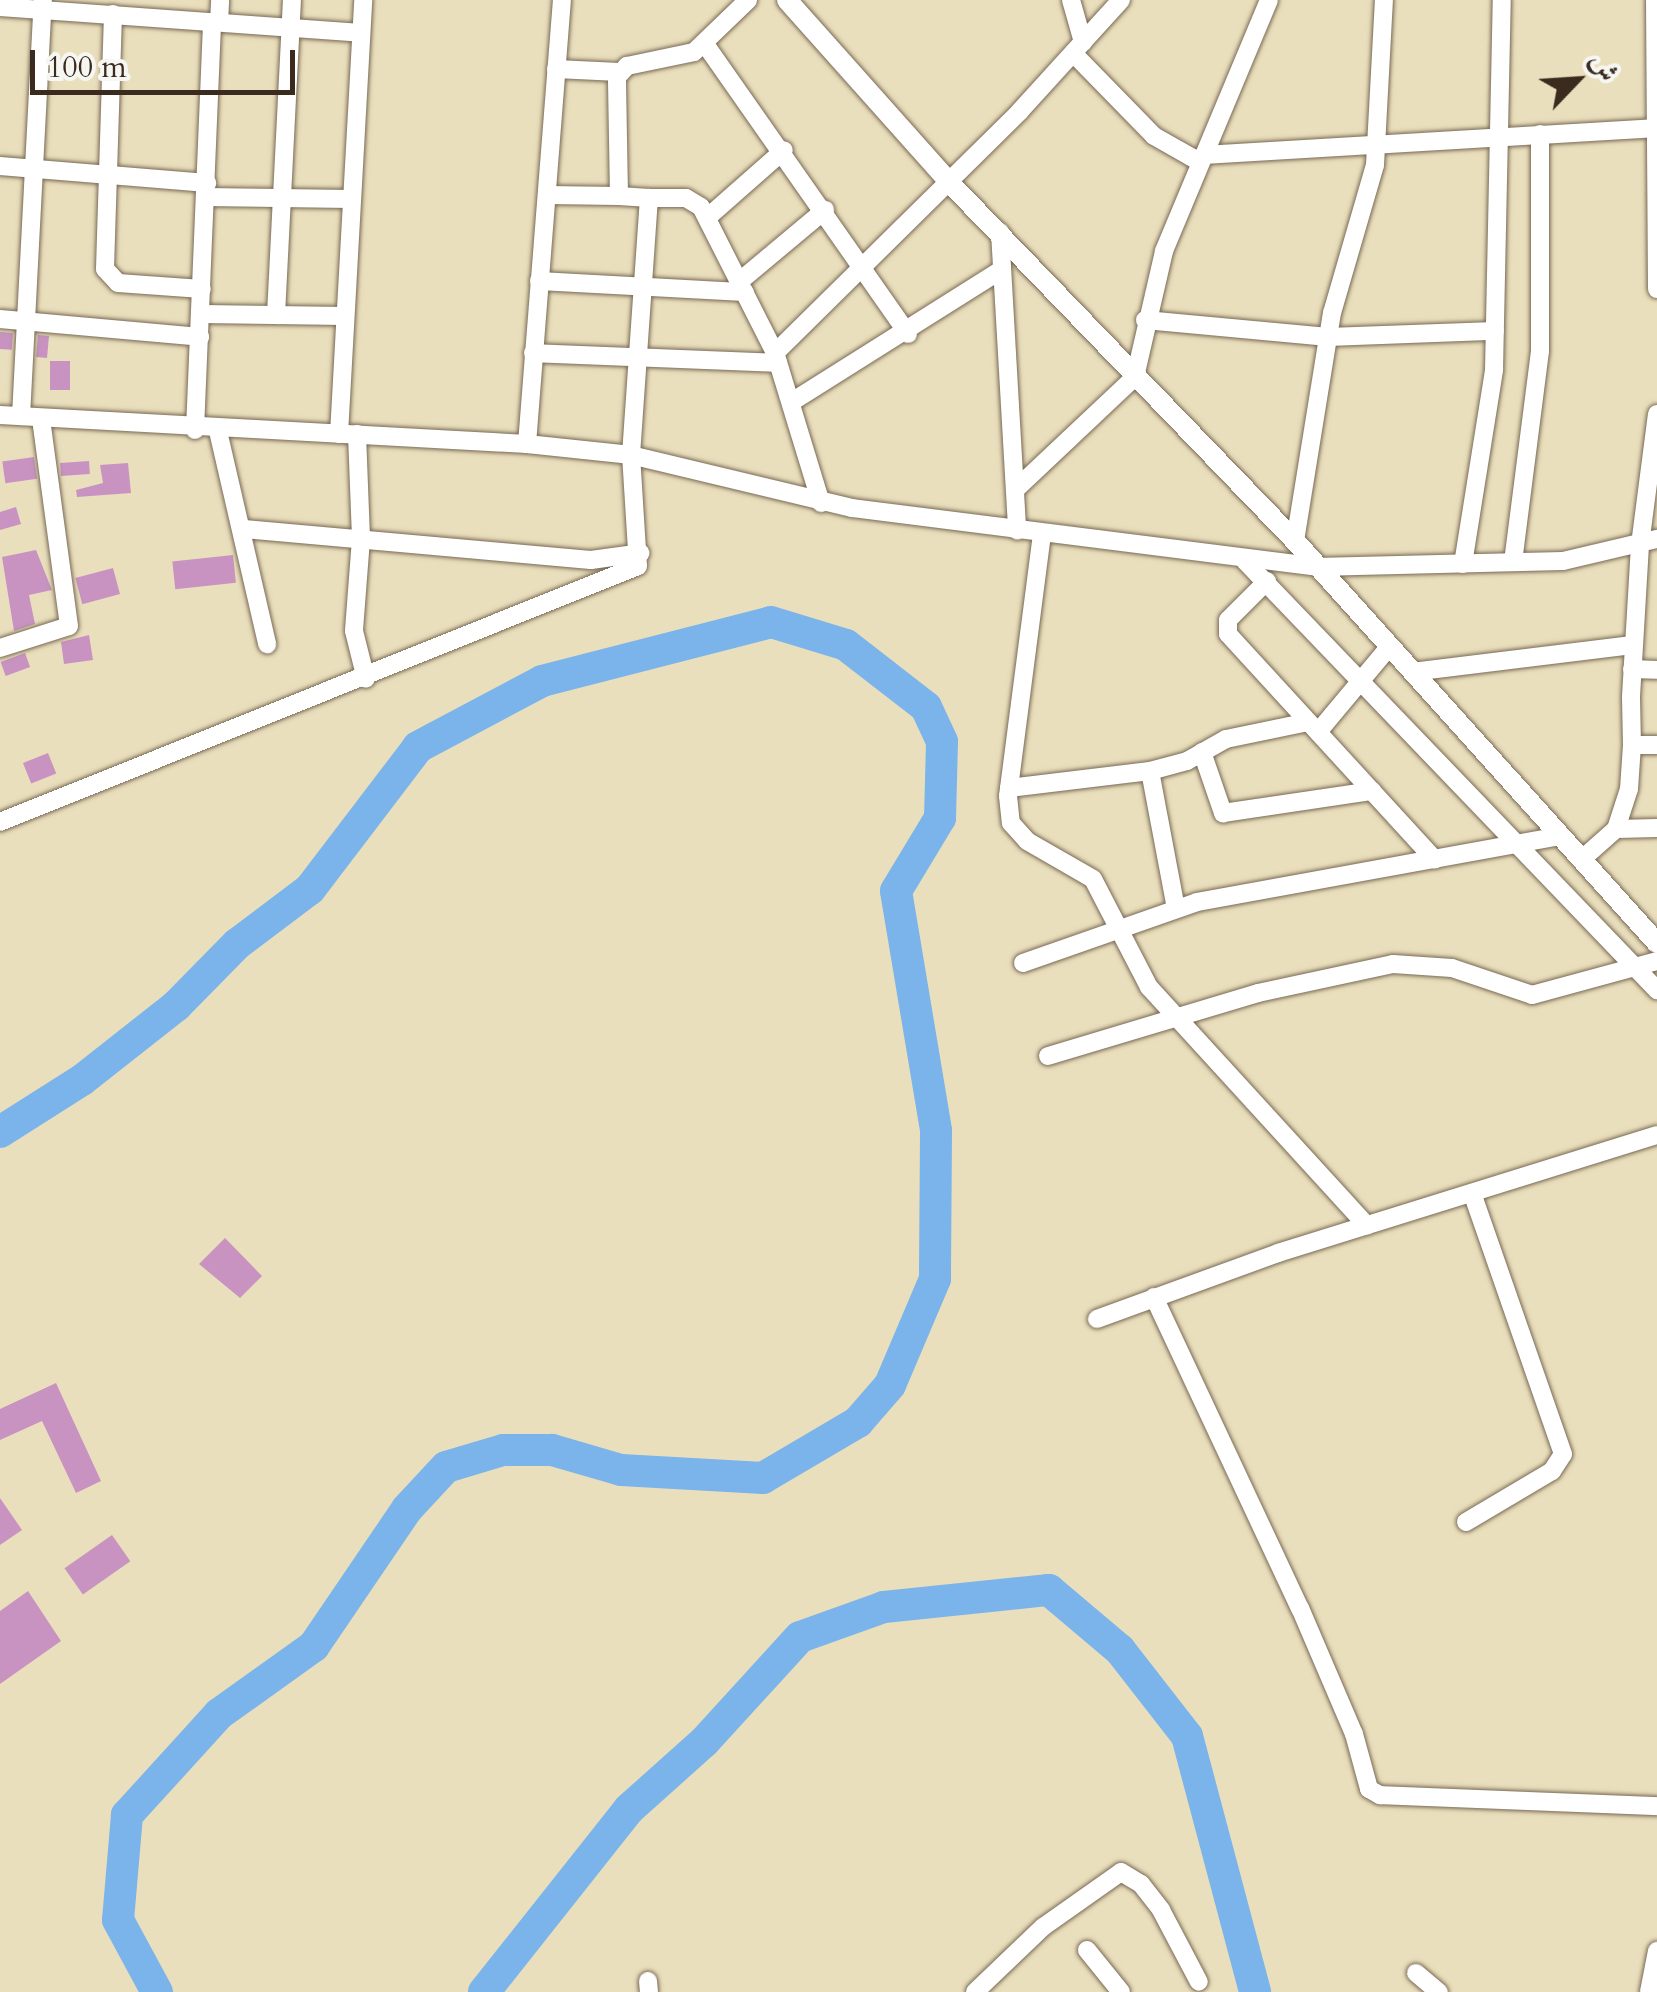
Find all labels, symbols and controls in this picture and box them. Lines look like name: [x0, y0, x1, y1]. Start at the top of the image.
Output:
scale bar: [35, 30, 300, 92]
north arrow: [1527, 30, 1627, 130]
text: 100 m: [47, 47, 127, 88]
text: ش: [1581, 47, 1627, 88]

